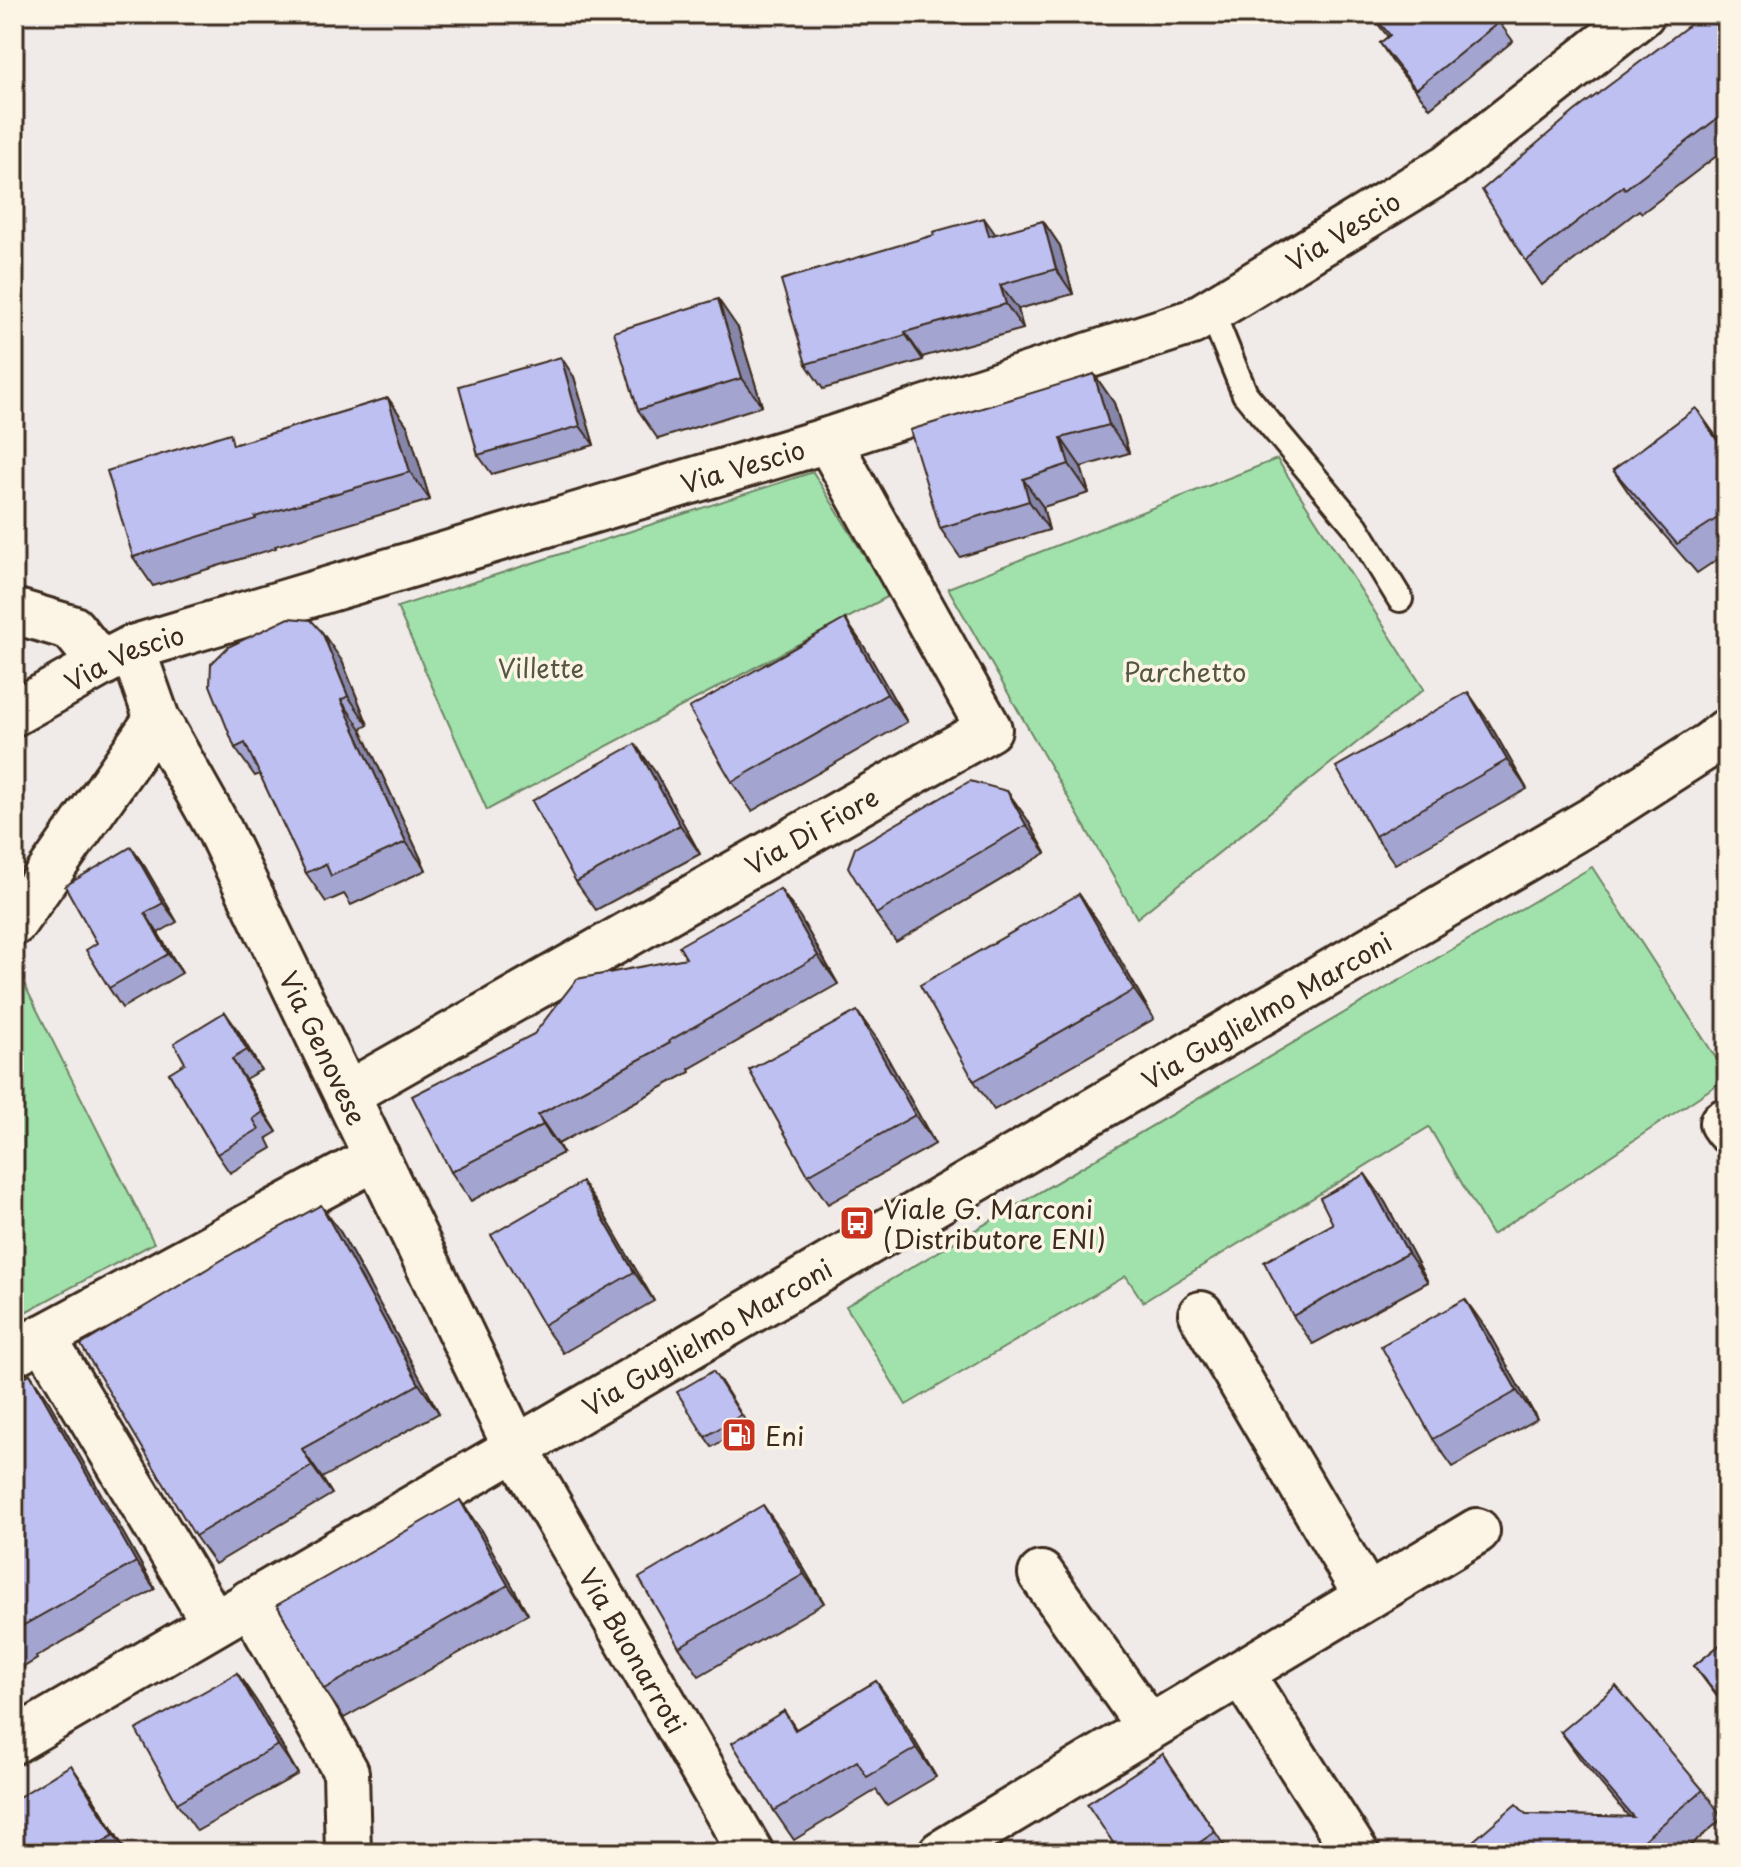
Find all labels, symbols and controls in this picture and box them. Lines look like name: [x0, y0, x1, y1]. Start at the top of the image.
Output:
street label: Via Vescio: [1278, 181, 1407, 280]
street label: Via Vescio: [676, 429, 809, 502]
street label: Via Vescio: [57, 614, 188, 700]
park label: Villette: [498, 648, 584, 687]
park label: Parchetto: [1123, 652, 1247, 691]
street label: Via Di Fiore: [737, 776, 885, 884]
street label: Via Guglielmo Marconi: [1134, 922, 1399, 1098]
street label: Via Genovese: [270, 964, 378, 1131]
place label: Viale G. Marconi (Distributore ENI): [883, 1189, 1106, 1258]
bus stop icon: Viale G. Marconi (Distributore ENI): [838, 1204, 876, 1242]
street label: Via Guglielmo Marconi: [574, 1248, 839, 1425]
fuel station icon: Eni: [720, 1416, 758, 1454]
place label: Eni: [765, 1416, 804, 1455]
street label: Via Buonarroti: [570, 1560, 697, 1740]

